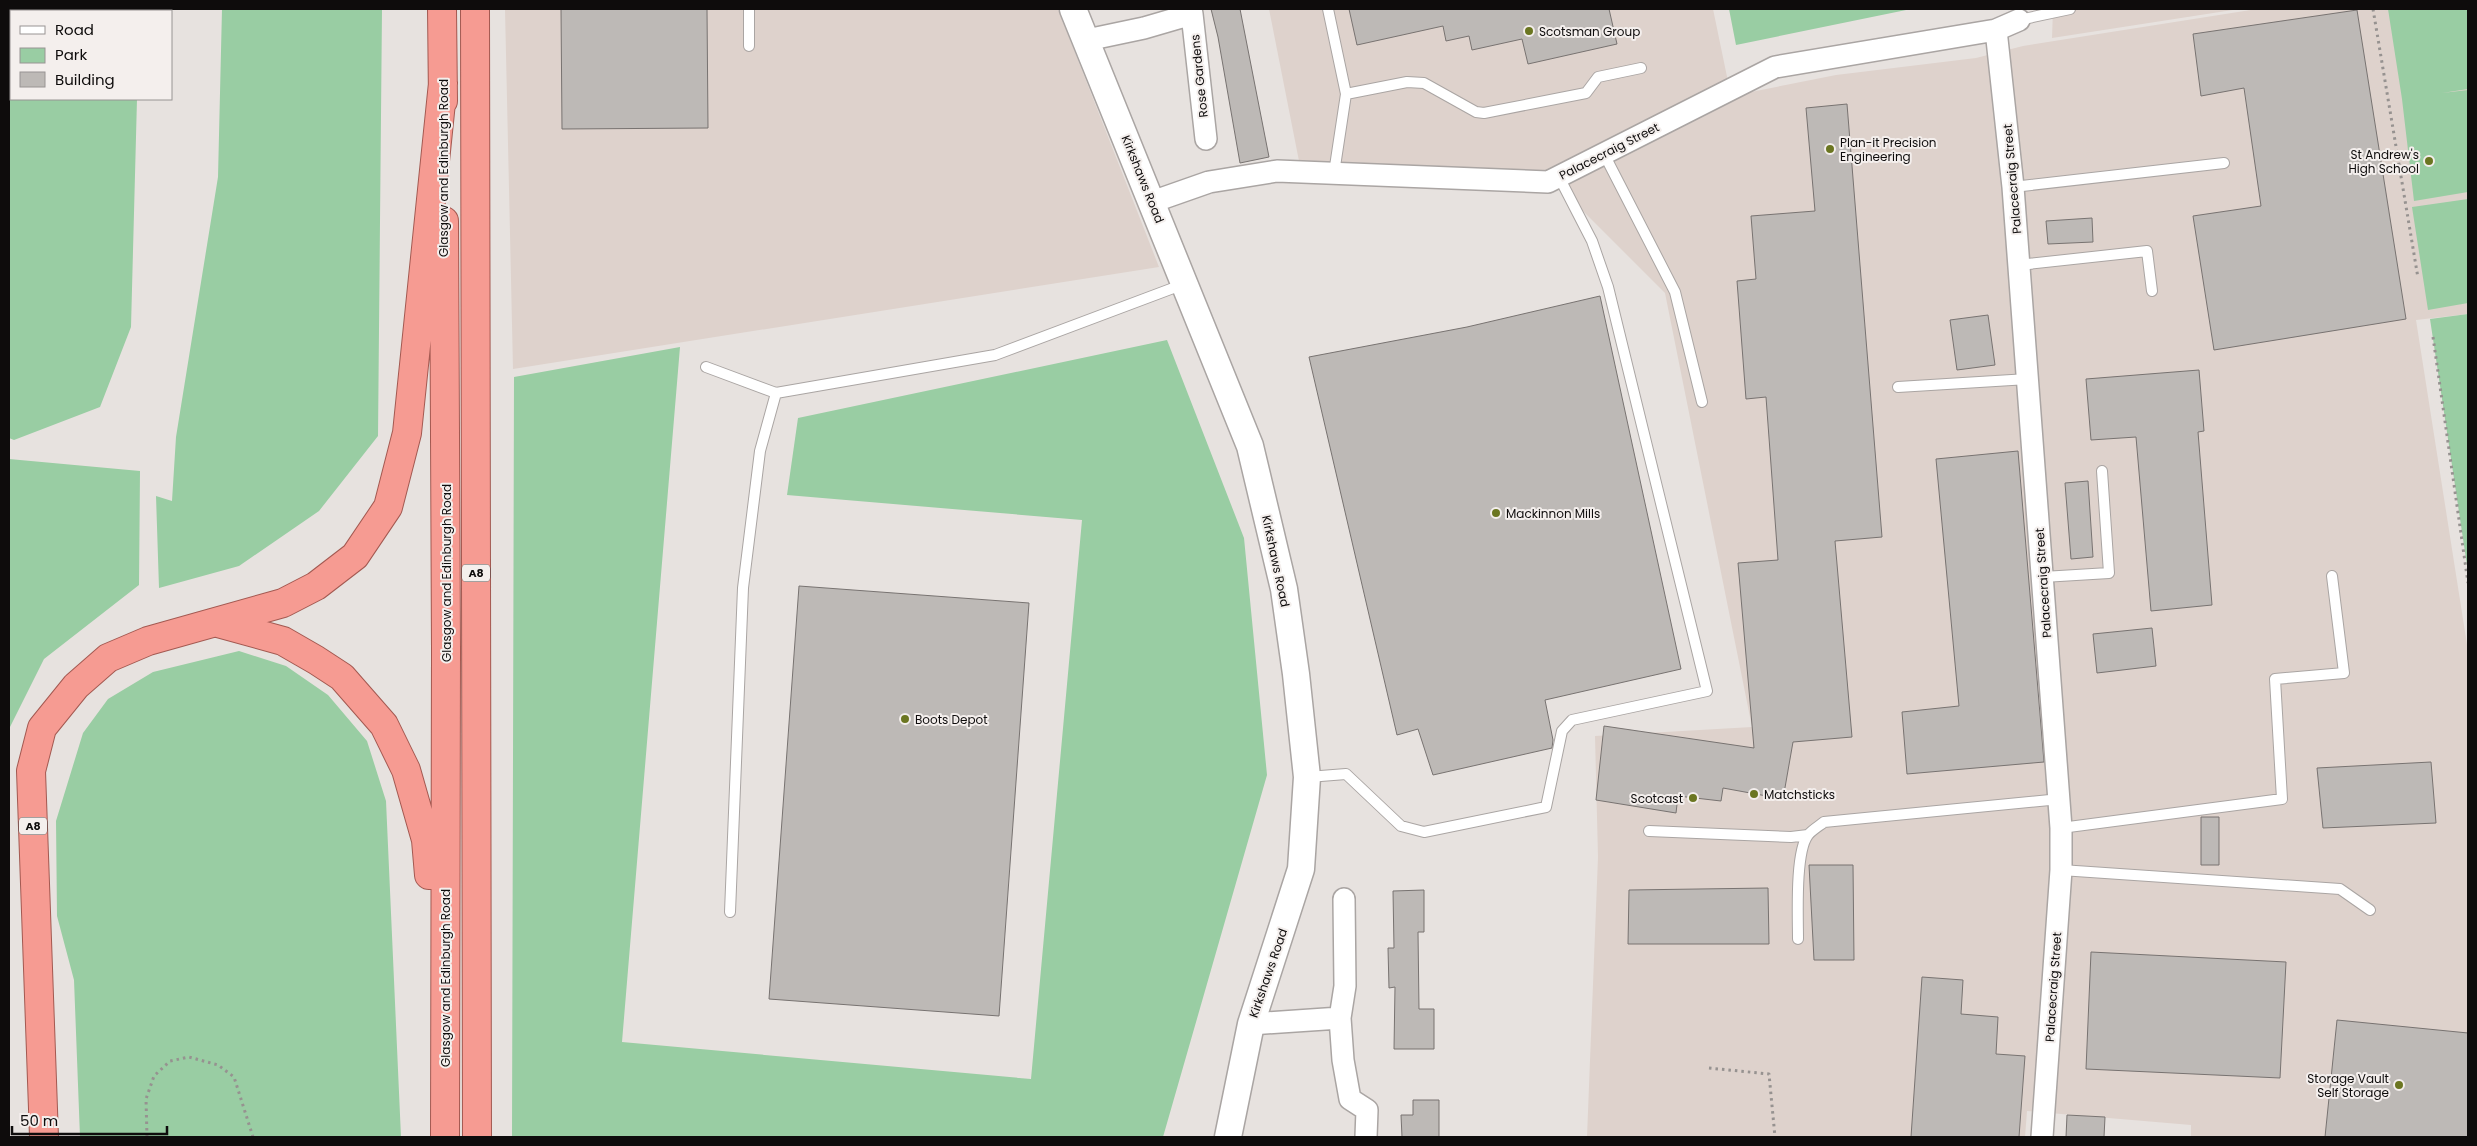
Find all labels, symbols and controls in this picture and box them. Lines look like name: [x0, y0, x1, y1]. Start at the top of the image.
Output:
legend: [10, 10, 172, 100]
text: Road: [55, 19, 94, 40]
place label: Scotsman Group: [1539, 23, 1640, 40]
marker: Scotsman Group: [1523, 25, 1535, 37]
street label: Rose Gardens: [1186, 34, 1212, 118]
text: Park: [55, 44, 87, 65]
text: Building: [55, 69, 115, 90]
street label: Glasgow and Edinburgh Road: [435, 79, 452, 257]
street label: Palacecraig Street: [1556, 118, 1662, 184]
street label: Palacecraig Street: [1999, 123, 2025, 235]
street label: Kirkshaws Road: [1118, 133, 1168, 225]
place label: Plan-it Precision Engineering: [1840, 134, 1937, 165]
marker: Plan-it Precision Engineering: [1824, 143, 1836, 155]
place label: St Andrew's High School: [2348, 146, 2419, 177]
marker: St Andrew's High School: [2423, 155, 2435, 167]
street label: Glasgow and Edinburgh Road: [438, 484, 455, 662]
place label: Mackinnon Mills: [1506, 505, 1600, 522]
marker: Mackinnon Mills: [1490, 507, 1502, 519]
street label: Kirkshaws Road: [1258, 514, 1294, 608]
street label: Palacecraig Street: [2031, 527, 2055, 639]
road number: A8: [462, 564, 490, 582]
place label: Boots Depot: [915, 711, 988, 728]
marker: Boots Depot: [899, 713, 911, 725]
place label: Matchsticks: [1764, 786, 1835, 803]
marker: Matchsticks: [1748, 788, 1760, 800]
place label: Scotcast: [1631, 790, 1683, 807]
marker: Scotcast: [1687, 792, 1699, 804]
road number: A8: [19, 818, 47, 834]
street label: Glasgow and Edinburgh Road: [437, 889, 454, 1067]
street label: Kirkshaws Road: [1245, 926, 1291, 1020]
street label: Palacecraig Street: [2041, 931, 2065, 1043]
place label: Storage Vault Self Storage: [2307, 1070, 2389, 1101]
marker: Storage Vault Self Storage: [2393, 1079, 2405, 1091]
scale bar: [12, 1104, 168, 1136]
text: 50 m: [20, 1110, 58, 1131]

